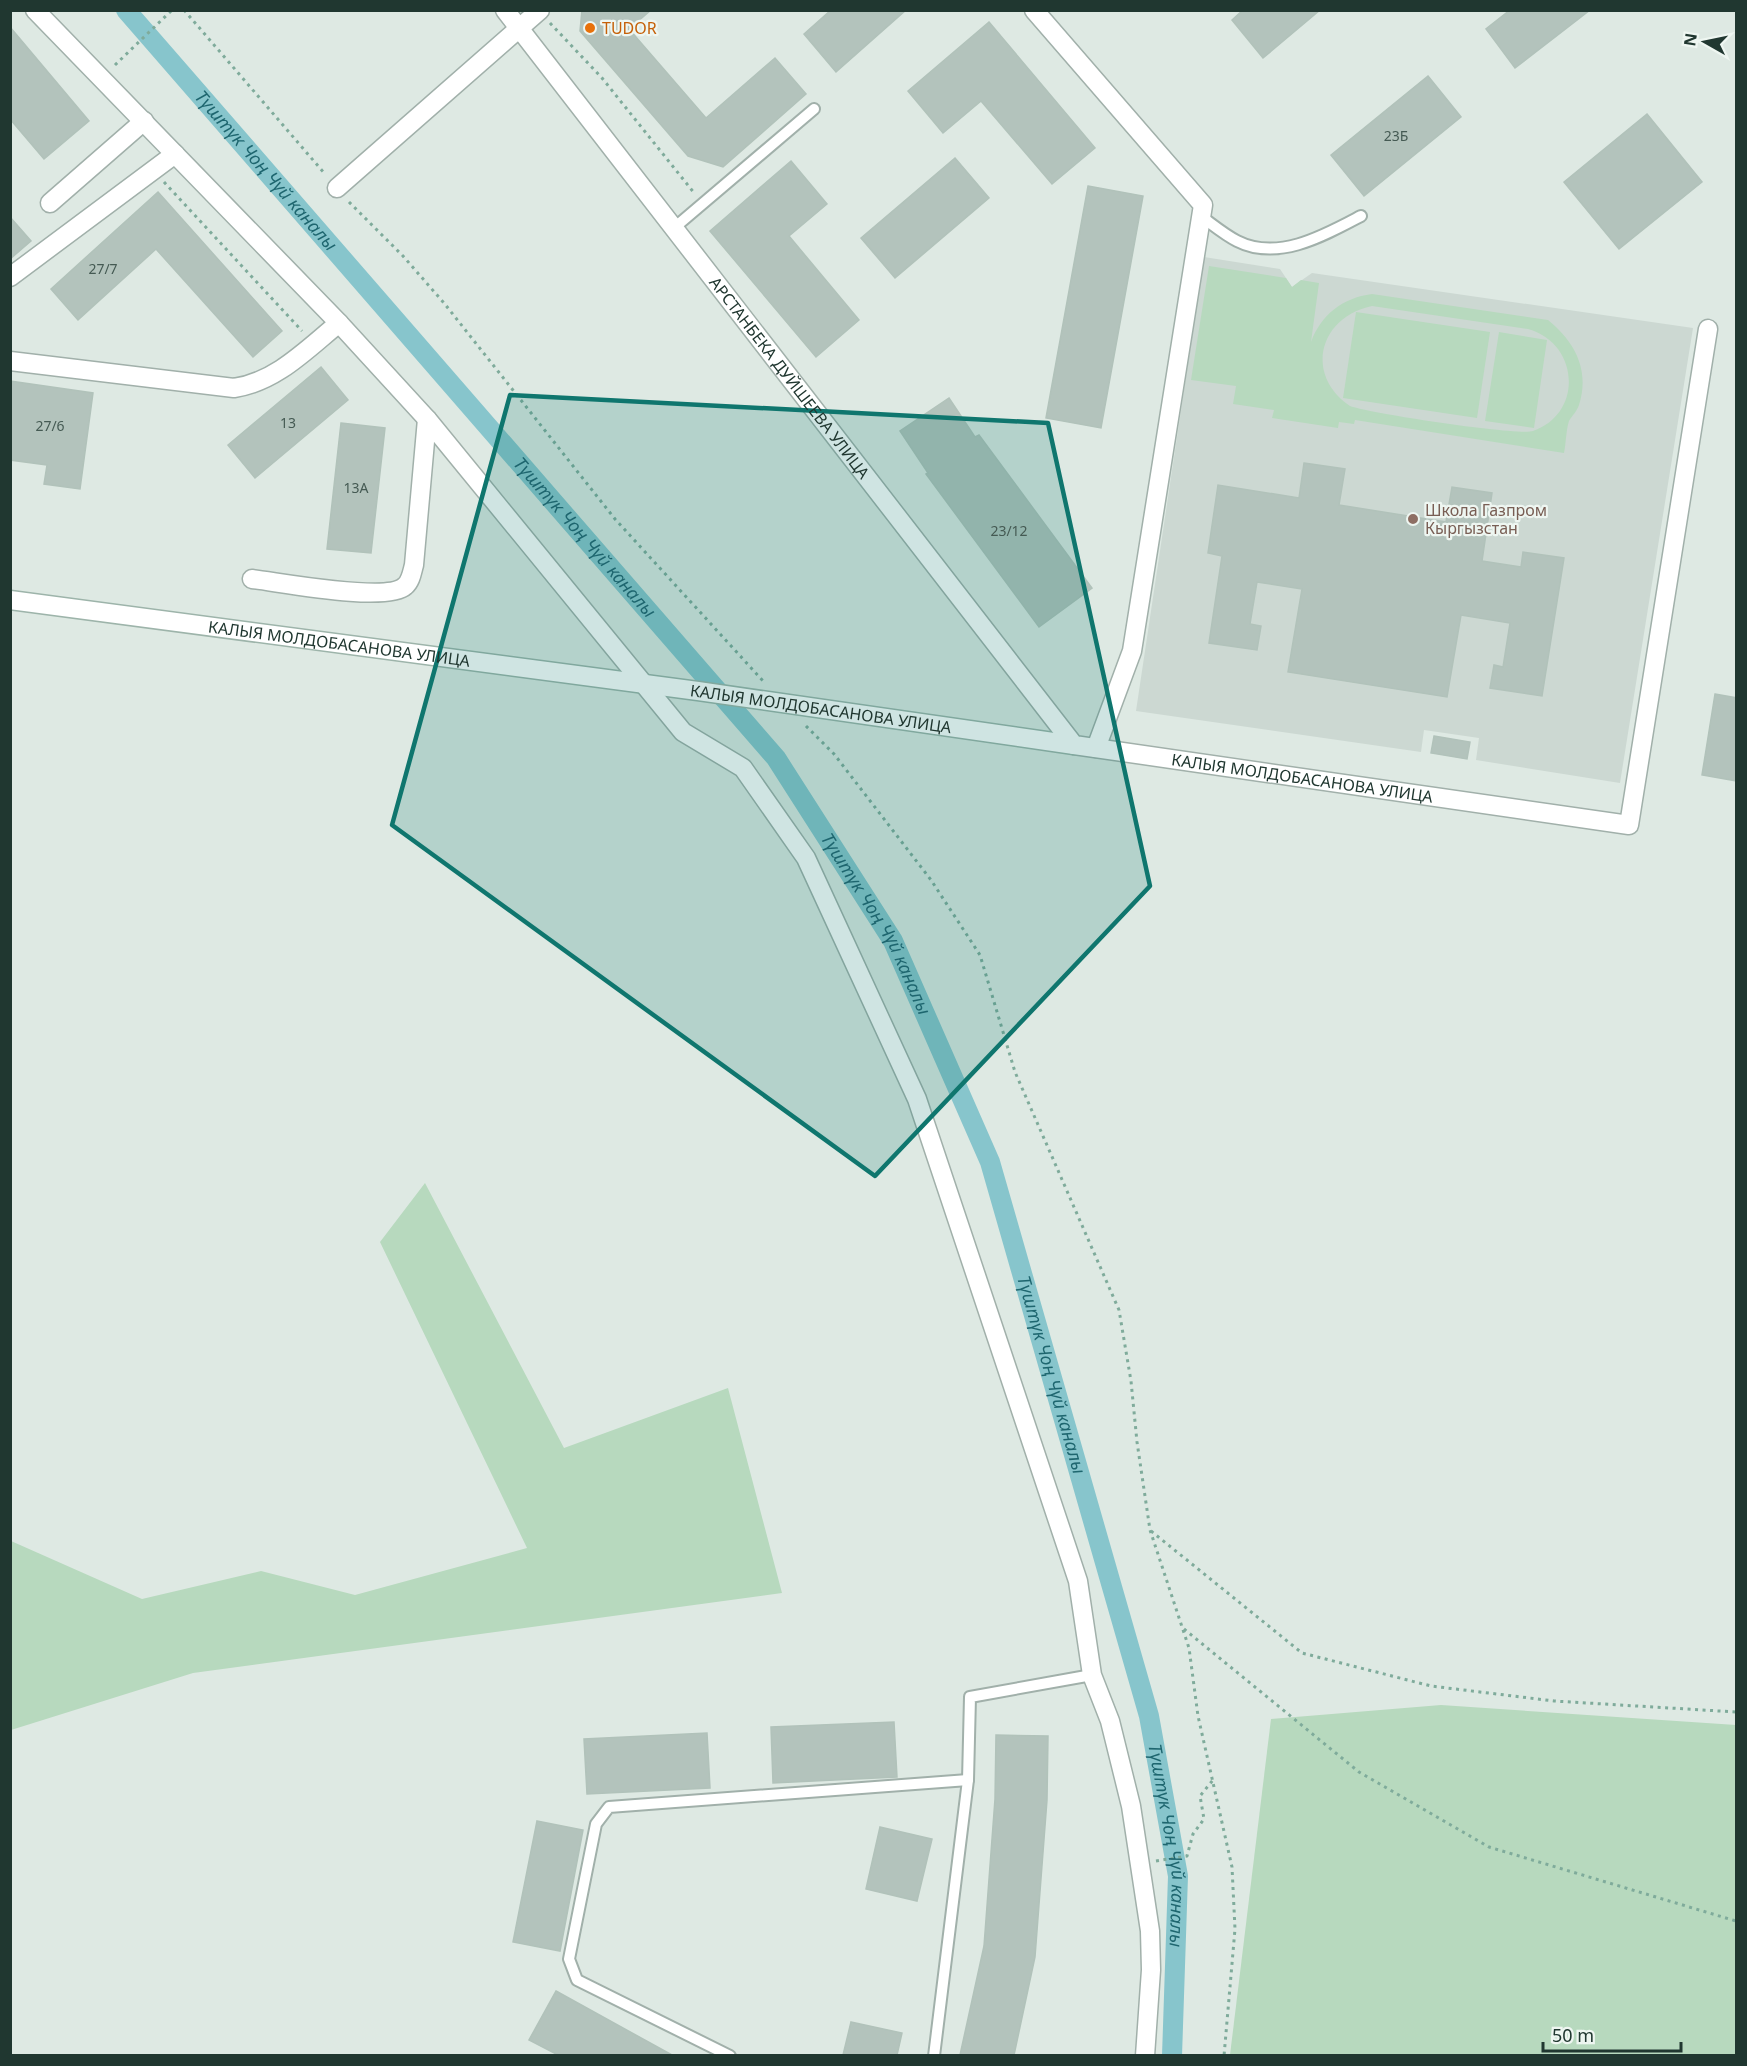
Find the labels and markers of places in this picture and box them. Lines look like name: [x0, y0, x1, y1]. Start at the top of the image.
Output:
place label: TUDOR: [602, 17, 657, 39]
marker: TUDOR: [583, 21, 597, 35]
place label: Школа Газпром Кыргызстан: [1425, 499, 1547, 539]
marker: Школа Газпром Кыргызстан: [1406, 512, 1420, 526]

